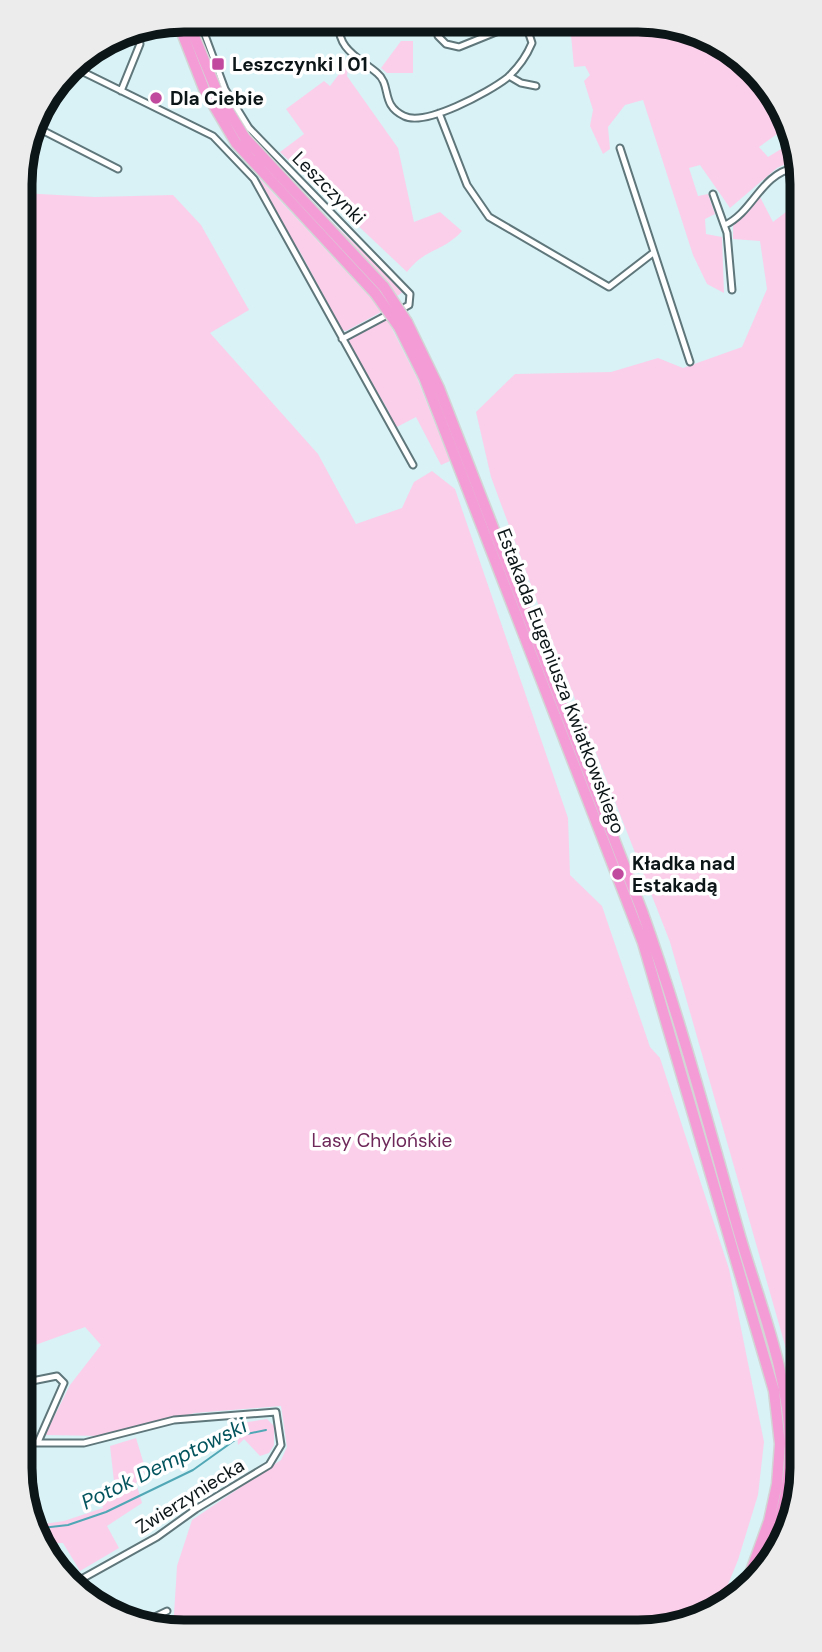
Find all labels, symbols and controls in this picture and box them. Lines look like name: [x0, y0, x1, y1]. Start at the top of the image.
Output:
place label: Leszczynki I 01: [232, 52, 368, 77]
marker: Leszczynki I 01: [210, 56, 226, 72]
place label: Dla Ciebie: [170, 86, 264, 111]
marker: Dla Ciebie: [148, 90, 164, 106]
street label: Leszczynki: [287, 146, 371, 230]
street label: Estakada Eugeniusza Kwiatkowskiego: [491, 525, 631, 837]
place label: Kładka nad Estakadą: [632, 851, 735, 898]
marker: Kładka nad Estakadą: [610, 866, 626, 882]
park label: Lasy Chylońskie: [312, 1128, 452, 1153]
water label: Potok Demptowski: [76, 1411, 252, 1516]
street label: Zwierzyniecka: [131, 1453, 249, 1539]

